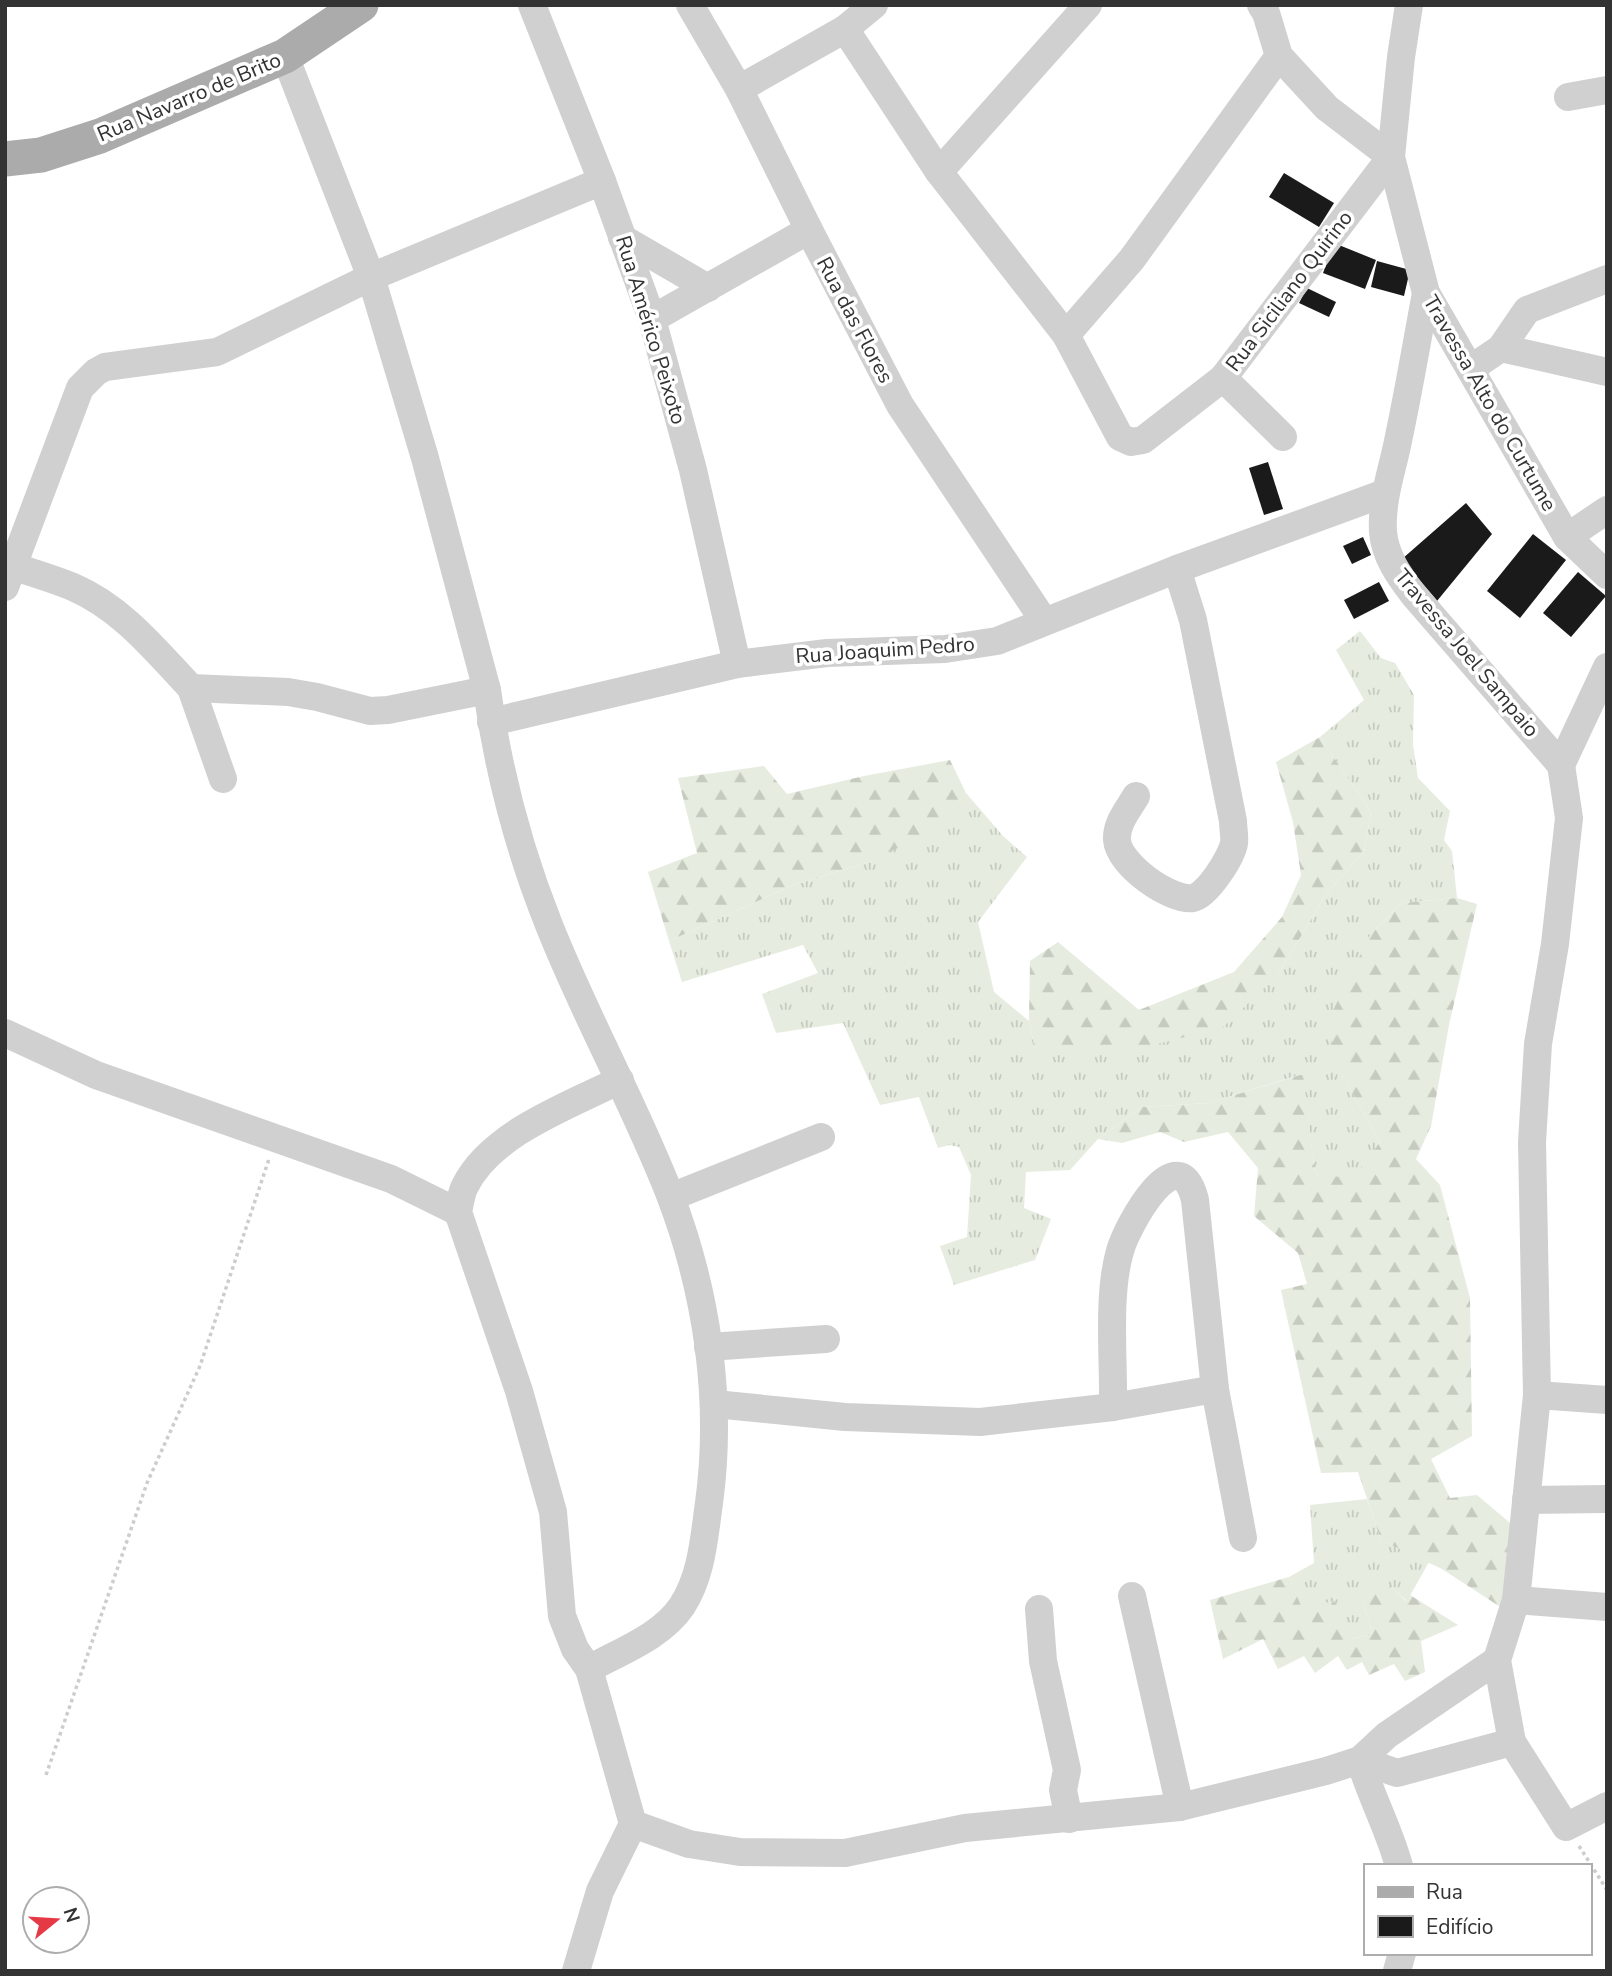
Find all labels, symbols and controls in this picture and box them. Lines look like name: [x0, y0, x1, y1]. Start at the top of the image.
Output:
street label: Rua Navarro de Brito: [93, 46, 285, 148]
street label: Rua Siciliano Quirino: [1219, 205, 1359, 377]
street label: Rua Américo Peixoto: [609, 232, 693, 428]
street label: Rua das Flores: [810, 252, 900, 388]
street label: Travessa Alto do Curtume: [1417, 290, 1563, 516]
street label: Travessa Joel Sampaio: [1388, 563, 1546, 743]
street label: Rua Joaquim Pedro: [794, 630, 976, 670]
legend: [1364, 1864, 1591, 1955]
text: Rua: [1426, 1878, 1463, 1906]
north arrow: [21, 1885, 91, 1955]
text: N: [57, 1904, 86, 1926]
text: Edifício: [1426, 1913, 1493, 1941]

